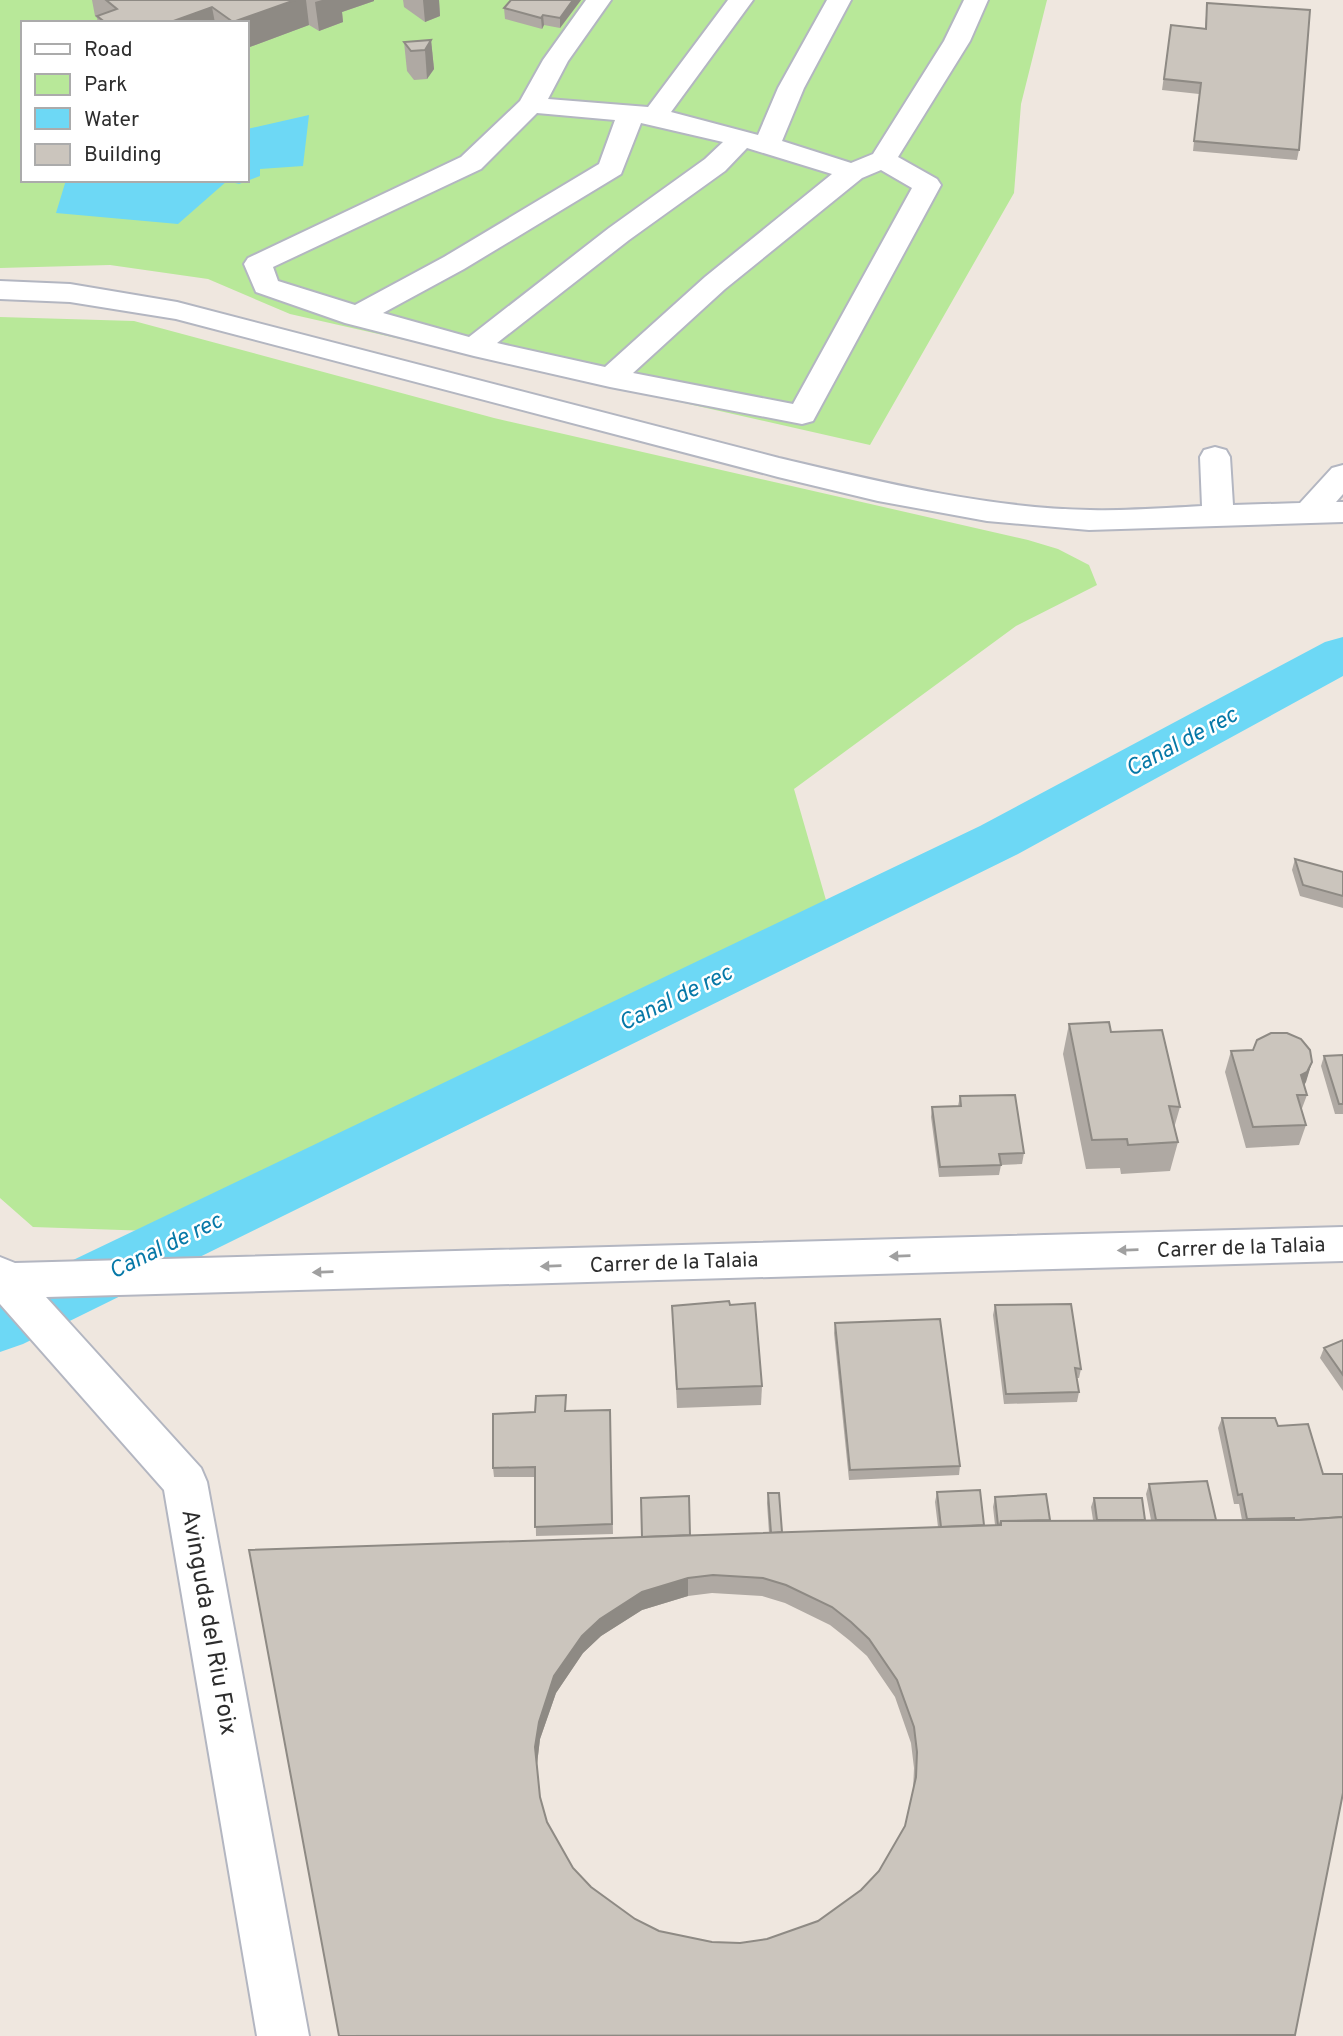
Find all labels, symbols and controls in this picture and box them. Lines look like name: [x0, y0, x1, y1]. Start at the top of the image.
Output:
legend: [21, 21, 248, 182]
text: Road: [84, 37, 133, 64]
text: Park: [84, 72, 127, 99]
text: Water: [84, 107, 139, 134]
text: Building: [84, 142, 162, 169]
water label: Canal de rec: [1121, 701, 1244, 785]
water label: Canal de rec: [615, 959, 738, 1039]
water label: Canal de rec: [105, 1207, 228, 1287]
street label: Carrer de la Talaia: [1156, 1232, 1326, 1265]
one-way arrow: [1117, 1244, 1139, 1255]
street label: Carrer de la Talaia: [589, 1247, 759, 1280]
one-way arrow: [889, 1250, 911, 1262]
one-way arrow: [539, 1260, 561, 1272]
one-way arrow: [312, 1267, 334, 1278]
street label: Avinguda del Riu Foix: [173, 1507, 243, 1738]

